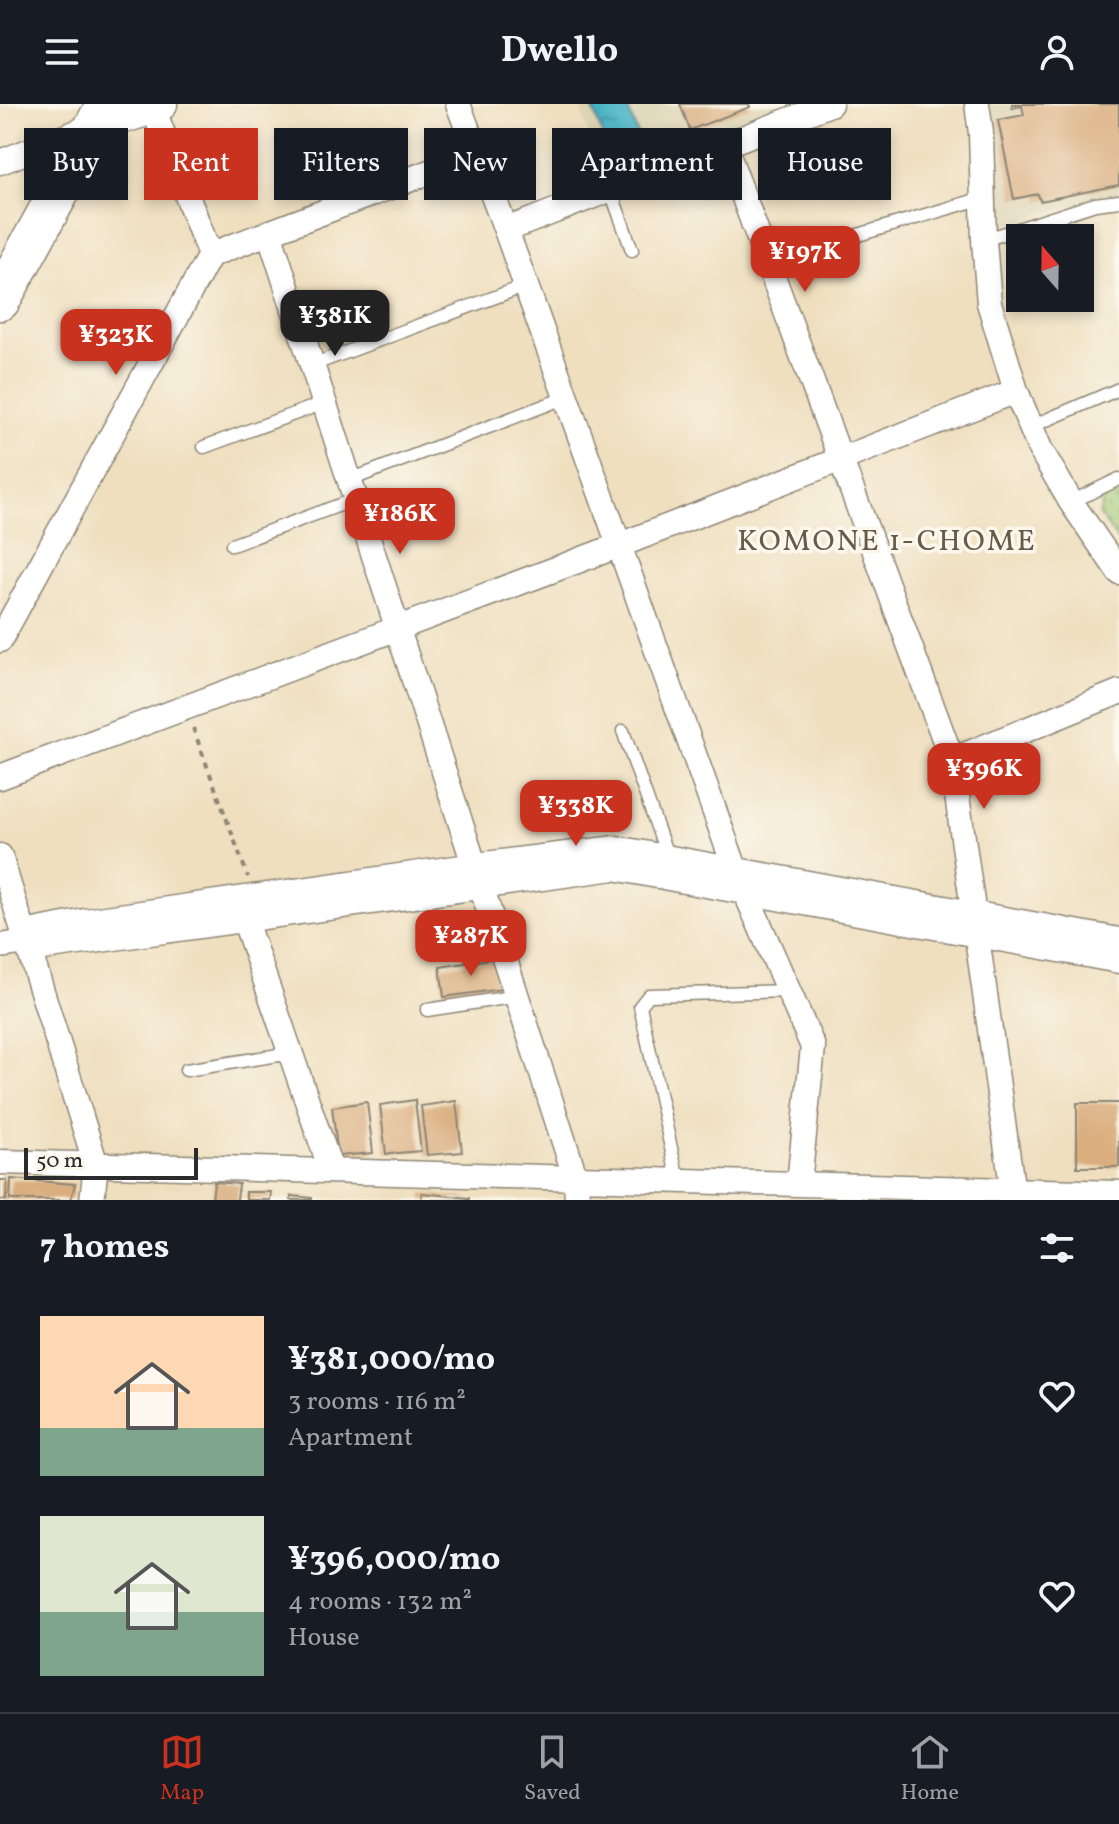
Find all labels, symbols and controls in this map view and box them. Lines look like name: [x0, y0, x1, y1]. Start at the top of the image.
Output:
text: Dwello: [501, 27, 618, 77]
icon: menu: [40, 30, 84, 74]
icon: person: [1035, 30, 1079, 74]
chip: Buy: [24, 128, 128, 200]
chip: Rent: [144, 128, 258, 200]
chip: Filters: [274, 128, 408, 200]
chip: New: [424, 128, 536, 200]
chip: Apartment: [552, 128, 742, 200]
chip: House: [758, 128, 891, 200]
north arrow: [1006, 224, 1094, 312]
map controls: [1006, 224, 1094, 312]
pin: ¥197K: [749, 226, 861, 294]
text: ¥197K: [769, 234, 841, 270]
pin: ¥381K: [279, 290, 391, 358]
text: ¥381K: [298, 298, 372, 334]
pin: ¥323K: [60, 309, 172, 377]
text: ¥323K: [79, 317, 153, 353]
pin: ¥186K: [344, 488, 456, 556]
text: ¥186K: [363, 496, 437, 532]
district label: KOMONE 1-CHOME: [737, 521, 1037, 563]
pin: ¥396K: [928, 743, 1040, 811]
text: ¥396K: [945, 751, 1023, 787]
pin: ¥338K: [520, 780, 632, 848]
text: ¥338K: [538, 788, 614, 824]
pin: ¥287K: [415, 910, 527, 978]
text: ¥287K: [433, 918, 509, 954]
scale bar: [24, 1144, 198, 1180]
text: 50 m: [36, 1146, 83, 1177]
text: 7 homes: [40, 1225, 169, 1272]
icon: filters: [1035, 1226, 1079, 1270]
text: ¥381,000/mo: [288, 1337, 495, 1384]
icon: home: [104, 1348, 200, 1444]
icon: heart: [1035, 1374, 1079, 1418]
text: 3 rooms · 116 m²: [288, 1384, 466, 1420]
text: Apartment: [288, 1420, 413, 1456]
text: ¥396,000/mo: [288, 1537, 501, 1584]
icon: home: [104, 1548, 200, 1644]
icon: heart: [1035, 1574, 1079, 1618]
text: 4 rooms · 132 m²: [288, 1584, 472, 1620]
text: House: [288, 1620, 360, 1656]
tab: Map: [160, 1730, 204, 1809]
tab: Saved: [524, 1730, 581, 1809]
tab: Home: [901, 1730, 959, 1809]

